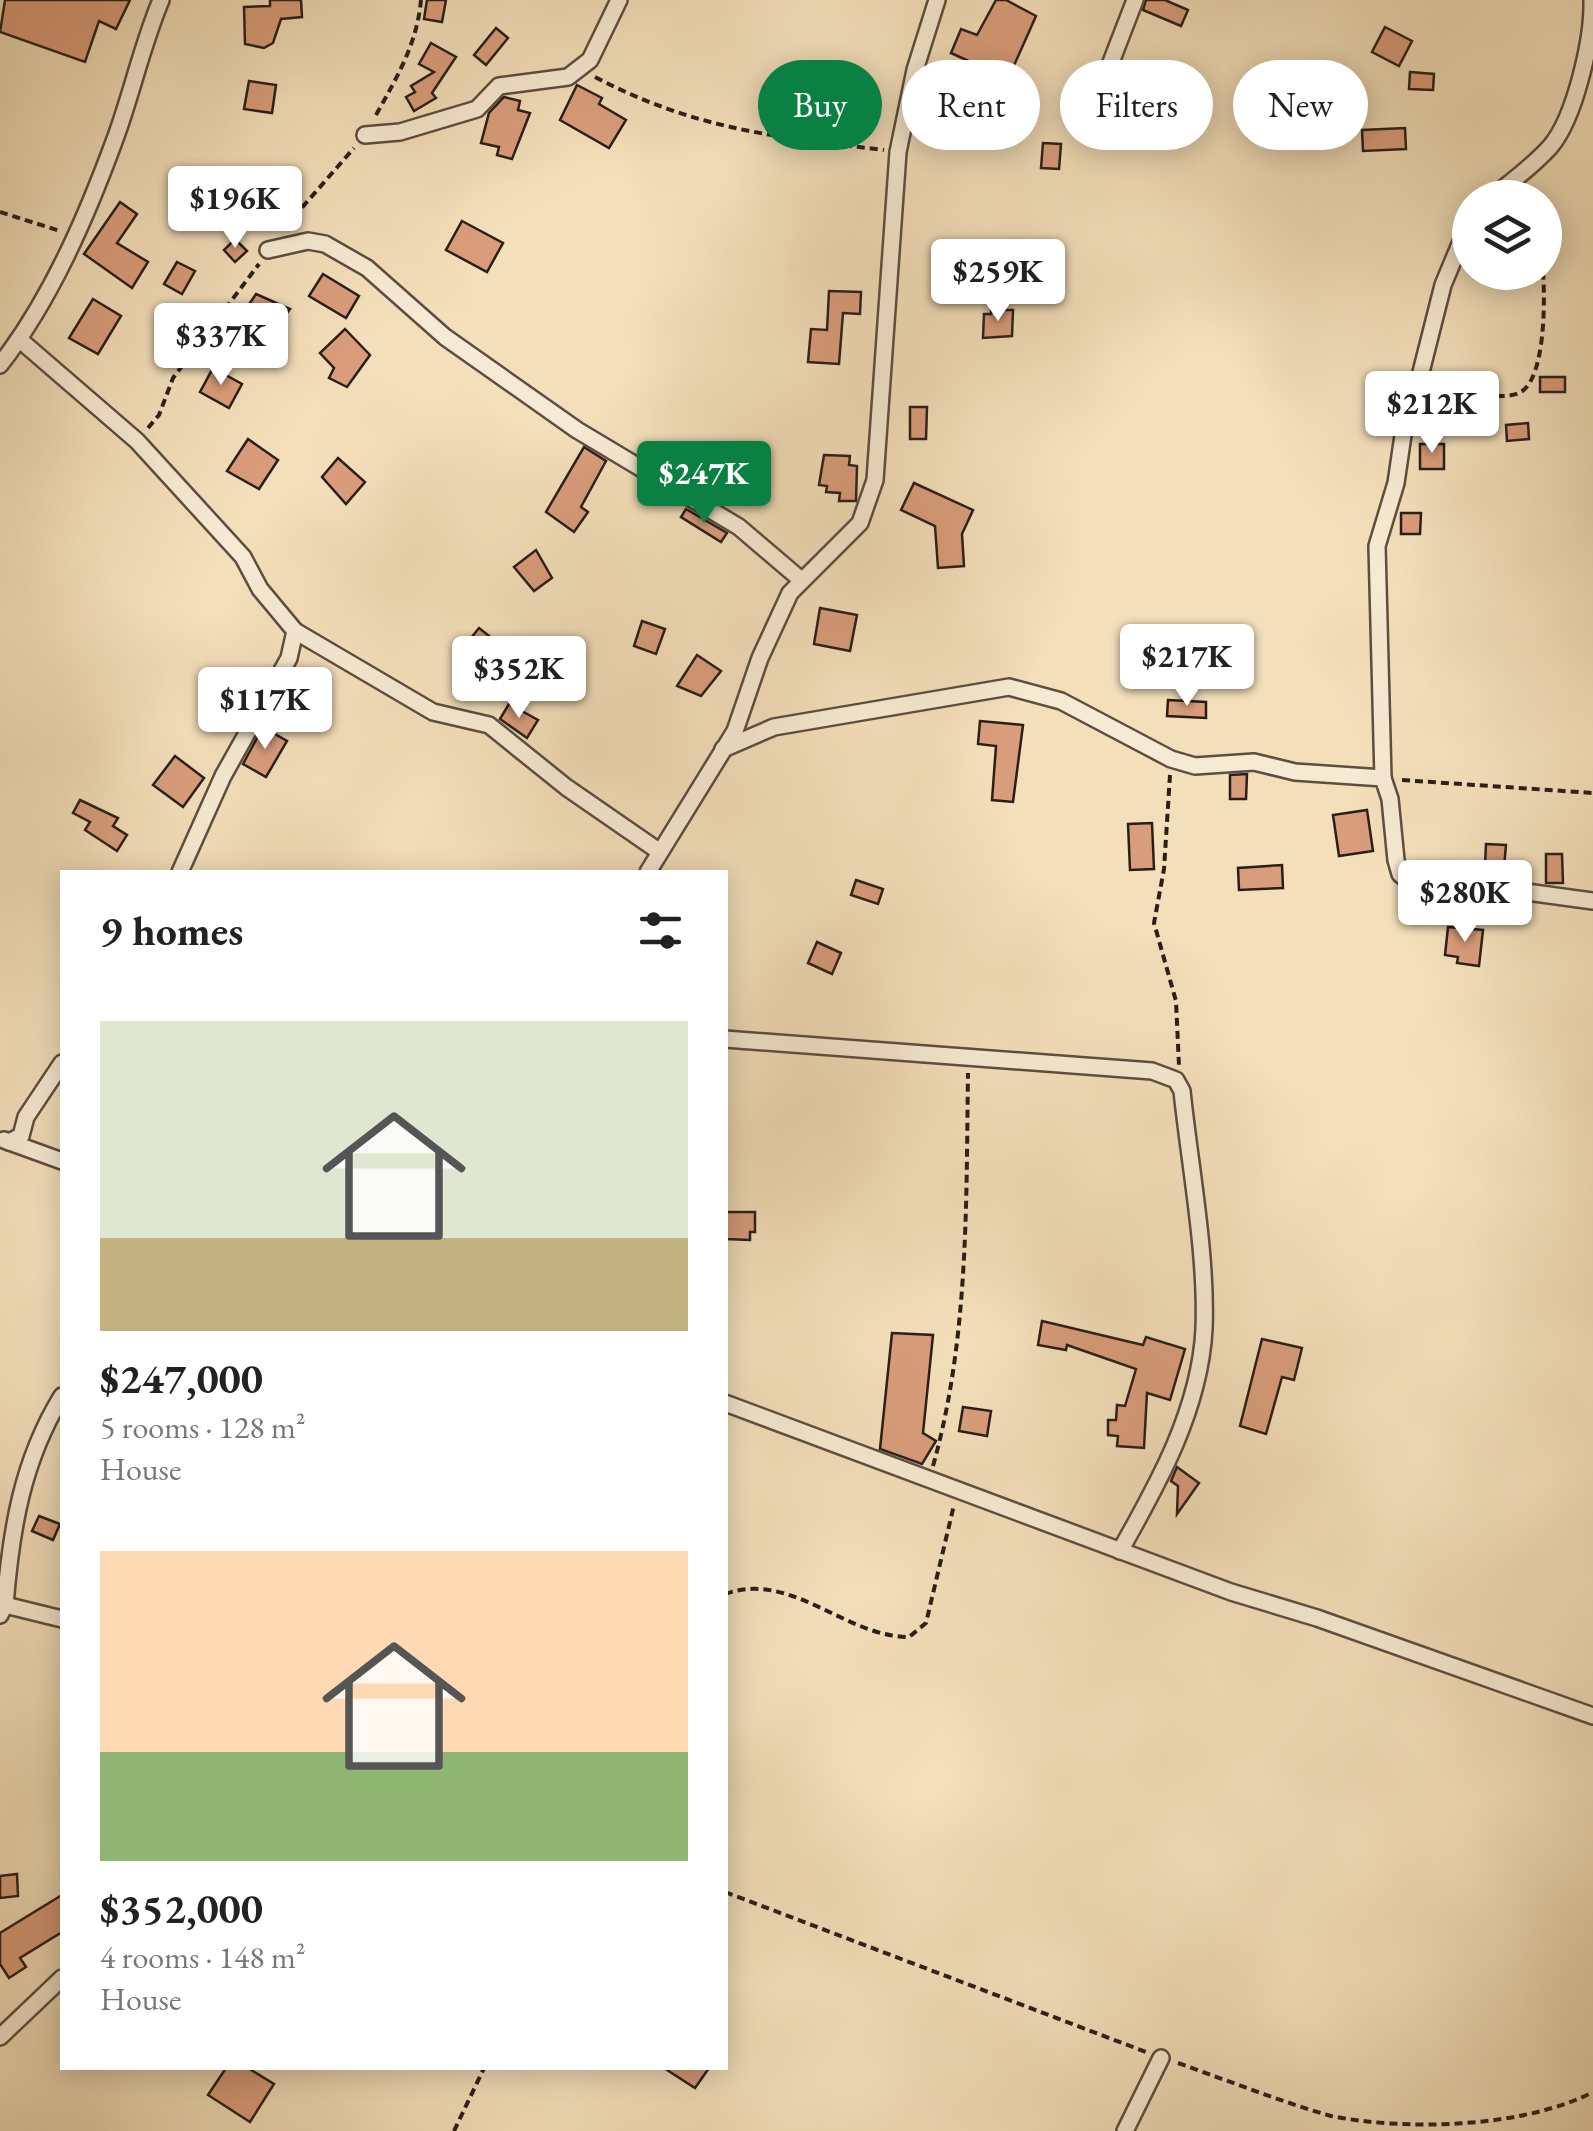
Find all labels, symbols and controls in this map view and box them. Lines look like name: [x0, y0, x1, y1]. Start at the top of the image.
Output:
chip: Buy: [758, 60, 882, 150]
chip: Rent: [902, 60, 1040, 150]
chip: Filters: [1060, 60, 1213, 150]
chip: New: [1233, 60, 1368, 150]
pin: $196K: [165, 166, 305, 251]
text: $196K: [190, 177, 280, 219]
map controls: [1452, 180, 1562, 290]
button: layers: [1452, 180, 1562, 290]
pin: $259K: [928, 239, 1068, 324]
text: $259K: [953, 250, 1043, 292]
pin: $337K: [151, 303, 291, 388]
text: $337K: [176, 314, 266, 356]
pin: $212K: [1362, 371, 1502, 456]
text: $212K: [1387, 382, 1477, 424]
pin: $247K: [634, 441, 774, 526]
text: $247K: [659, 452, 749, 494]
pin: $217K: [1117, 624, 1257, 709]
text: $217K: [1142, 635, 1232, 677]
pin: $352K: [449, 636, 589, 721]
text: $352K: [474, 647, 564, 689]
pin: $117K: [195, 667, 335, 752]
text: $117K: [220, 678, 310, 720]
pin: $280K: [1395, 860, 1535, 945]
text: $280K: [1420, 871, 1510, 913]
text: 9 homes: [100, 903, 243, 958]
icon: filters: [633, 903, 688, 958]
icon: home: [304, 1086, 484, 1266]
text: $247,000: [100, 1351, 263, 1406]
text: 5 rooms · 128 m²: [100, 1406, 306, 1448]
text: House: [100, 1448, 181, 1490]
icon: home: [304, 1616, 484, 1796]
text: $352,000: [100, 1881, 263, 1936]
text: 4 rooms · 148 m²: [100, 1936, 306, 1978]
text: House: [100, 1978, 181, 2020]

